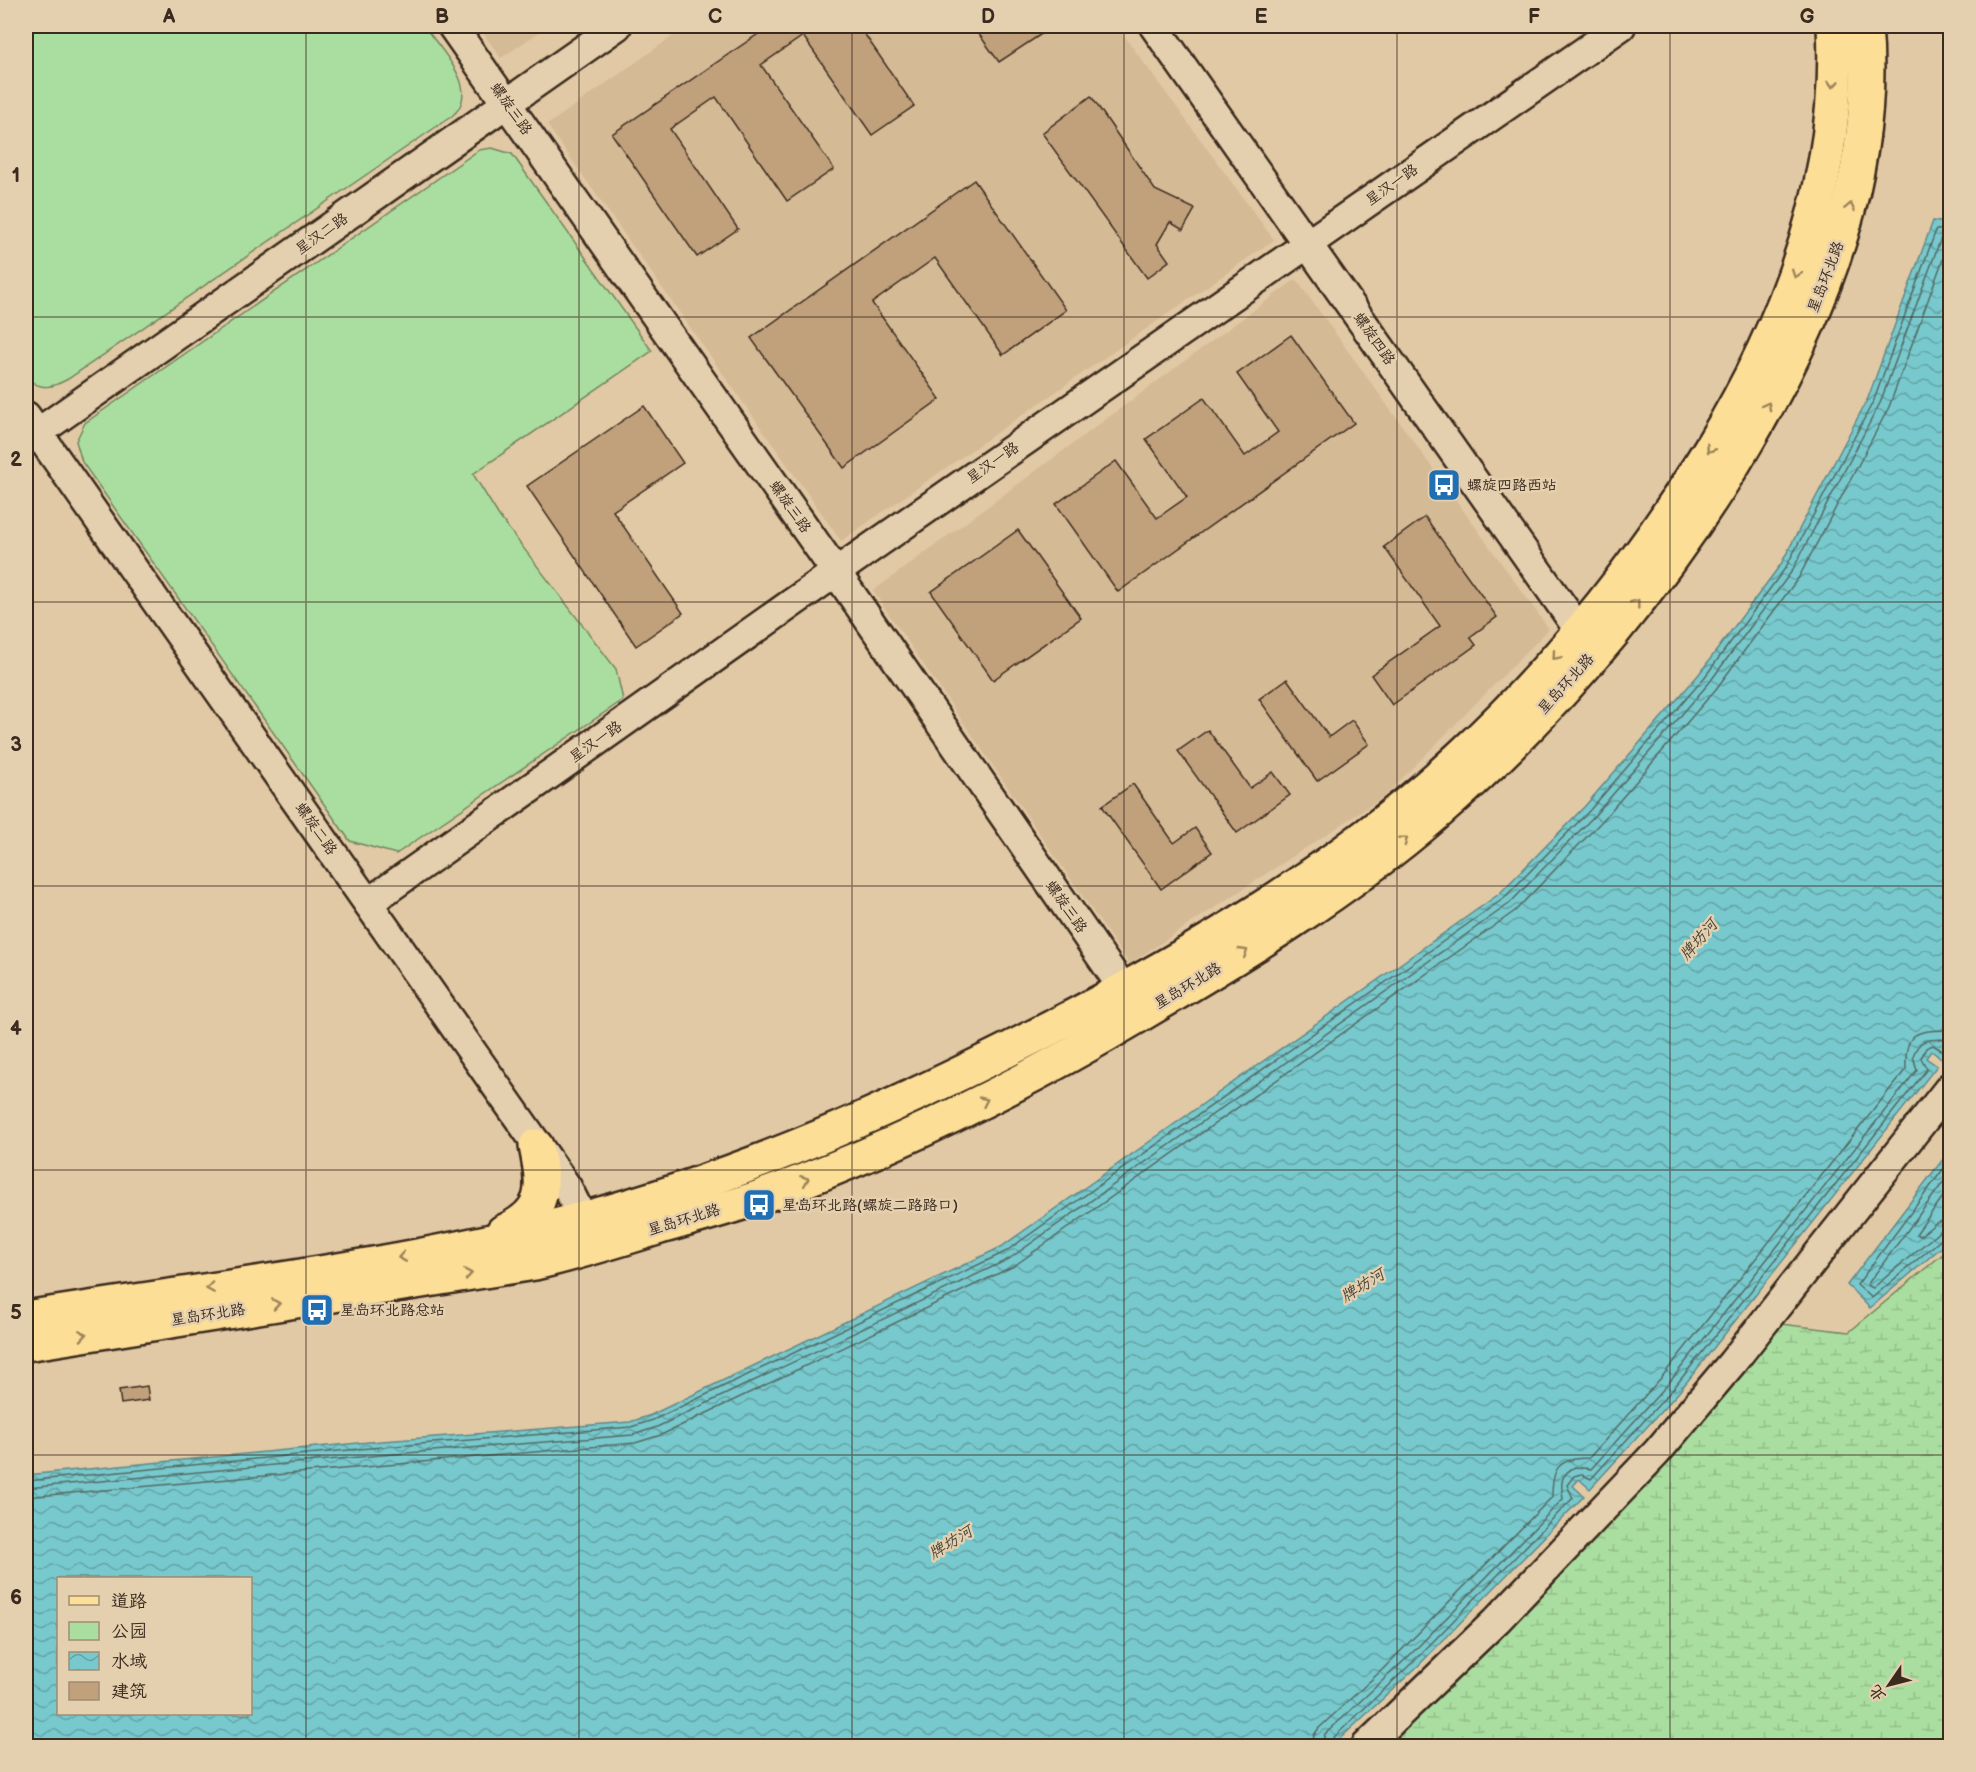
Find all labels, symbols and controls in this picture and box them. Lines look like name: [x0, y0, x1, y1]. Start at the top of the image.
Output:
text: A: [162, 5, 176, 29]
text: B: [435, 5, 449, 29]
text: C: [708, 5, 722, 29]
text: D: [981, 5, 995, 29]
text: E: [1255, 5, 1268, 29]
text: F: [1528, 5, 1540, 29]
text: G: [1800, 5, 1815, 29]
street label: 螺旋三路: [486, 79, 536, 139]
one-way arrow: [1827, 79, 1840, 88]
street label: 星汉一路: [1362, 160, 1422, 210]
text: 1: [12, 164, 20, 188]
one-way arrow: [1842, 202, 1855, 212]
street label: 星汉二路: [292, 209, 352, 259]
street label: 星岛环北路: [1804, 239, 1848, 315]
one-way arrow: [1790, 268, 1803, 279]
street label: 螺旋四路: [1349, 309, 1399, 369]
one-way arrow: [1760, 402, 1771, 412]
street label: 星汉一路: [963, 438, 1023, 488]
one-way arrow: [1705, 443, 1717, 453]
text: 2: [10, 448, 22, 472]
bus stop icon: 螺旋四路西站: [1426, 467, 1462, 503]
place label: 螺旋四路西站: [1467, 476, 1557, 495]
street label: 螺旋三路: [765, 477, 815, 537]
one-way arrow: [1628, 599, 1639, 610]
one-way arrow: [1553, 649, 1564, 660]
street label: 星岛环北路: [1534, 650, 1598, 718]
street label: 星汉一路: [566, 717, 626, 767]
text: 3: [10, 733, 22, 757]
street label: 螺旋二路: [291, 799, 341, 859]
one-way arrow: [1397, 837, 1408, 848]
street label: 螺旋三路: [1041, 877, 1091, 937]
water label: 牌坊河: [1676, 913, 1724, 964]
one-way arrow: [1238, 947, 1248, 959]
street label: 星岛环北路: [1151, 959, 1225, 1013]
text: 4: [10, 1017, 22, 1041]
one-way arrow: [978, 1097, 989, 1109]
one-way arrow: [800, 1174, 810, 1187]
bus stop icon: 星岛环北路(螺旋二路路口): [741, 1187, 777, 1223]
place label: 星岛环北路(螺旋二路路口): [782, 1196, 958, 1215]
street label: 星岛环北路: [645, 1200, 723, 1240]
one-way arrow: [398, 1251, 407, 1263]
water label: 牌坊河: [1338, 1264, 1391, 1307]
one-way arrow: [464, 1268, 473, 1280]
one-way arrow: [205, 1282, 214, 1294]
bus stop icon: 星岛环北路总站: [299, 1292, 335, 1328]
one-way arrow: [271, 1299, 280, 1311]
street label: 星岛环北路: [169, 1300, 247, 1330]
text: 5: [10, 1301, 22, 1325]
place label: 星岛环北路总站: [340, 1301, 445, 1320]
one-way arrow: [78, 1329, 88, 1342]
water label: 牌坊河: [926, 1521, 979, 1564]
legend: [57, 1577, 252, 1715]
text: 6: [10, 1586, 22, 1610]
text: 道路: [111, 1591, 147, 1612]
text: 公园: [111, 1621, 147, 1642]
text: 水域: [111, 1651, 147, 1672]
north arrow: [1859, 1655, 1919, 1715]
text: 建筑: [111, 1681, 147, 1702]
text: 北: [1866, 1681, 1890, 1705]

